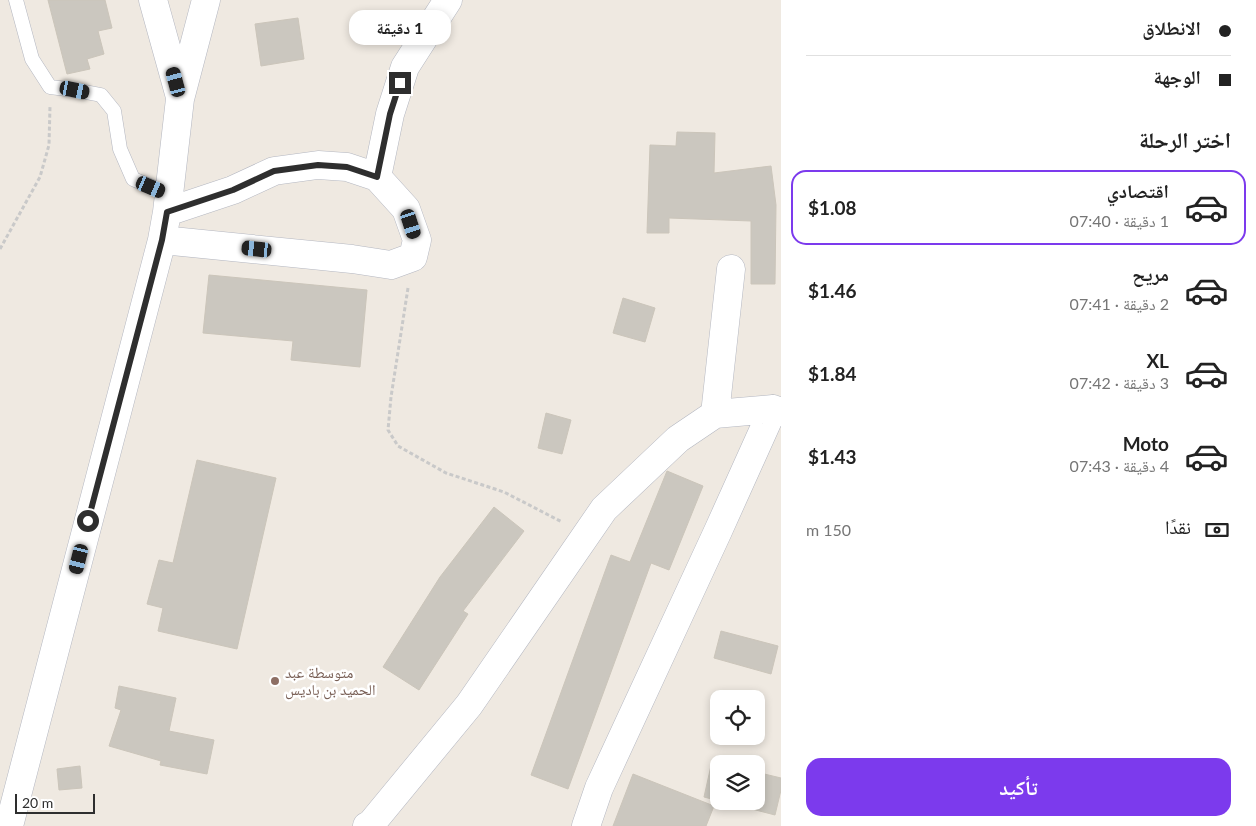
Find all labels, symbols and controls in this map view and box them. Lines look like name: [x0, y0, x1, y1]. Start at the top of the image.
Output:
callout: 1 دقيقة: [349, 11, 451, 46]
text: الانطلاق: [1142, 16, 1201, 39]
text: 1 دقيقة: [377, 18, 423, 37]
text: الوجهة: [1153, 65, 1201, 88]
car: [164, 66, 187, 98]
route end: [389, 72, 411, 94]
car: [58, 80, 91, 100]
text: اختر الرحلة: [1139, 126, 1231, 153]
car: [134, 174, 167, 200]
text: اقتصادي: [1107, 179, 1169, 202]
icon: car: [1184, 185, 1229, 230]
text: $1.08: [808, 196, 857, 219]
car: [399, 207, 422, 241]
text: 1 دقيقة · 07:40: [1070, 211, 1169, 230]
car: [241, 240, 272, 258]
text: مريح: [1132, 262, 1169, 285]
icon: car: [1184, 268, 1229, 313]
text: $1.46: [808, 279, 857, 302]
text: 2 دقيقة · 07:41: [1070, 294, 1169, 313]
text: XL: [1146, 349, 1169, 372]
icon: car: [1184, 351, 1229, 396]
text: $1.84: [808, 362, 857, 385]
text: 3 دقيقة · 07:42: [1070, 373, 1169, 392]
text: Moto: [1123, 432, 1169, 455]
icon: car: [1184, 434, 1229, 479]
text: $1.43: [808, 445, 857, 468]
text: 4 دقيقة · 07:43: [1070, 456, 1169, 475]
route start: [77, 510, 99, 532]
text: نقدًا: [1165, 515, 1191, 538]
icon: cash: [1203, 516, 1231, 544]
text: 150 m: [806, 520, 851, 539]
car: [68, 543, 89, 575]
place label: متوسطة عبد الحميد بن باديس: [285, 663, 376, 700]
marker: متوسطة عبد الحميد بن باديس: [269, 675, 281, 687]
map controls: [710, 690, 765, 810]
button: locate: [710, 690, 765, 745]
button: layers: [710, 755, 765, 810]
button: تأكيد: [806, 758, 1231, 816]
scale bar: [15, 791, 95, 814]
text: 20 m: [22, 794, 53, 811]

